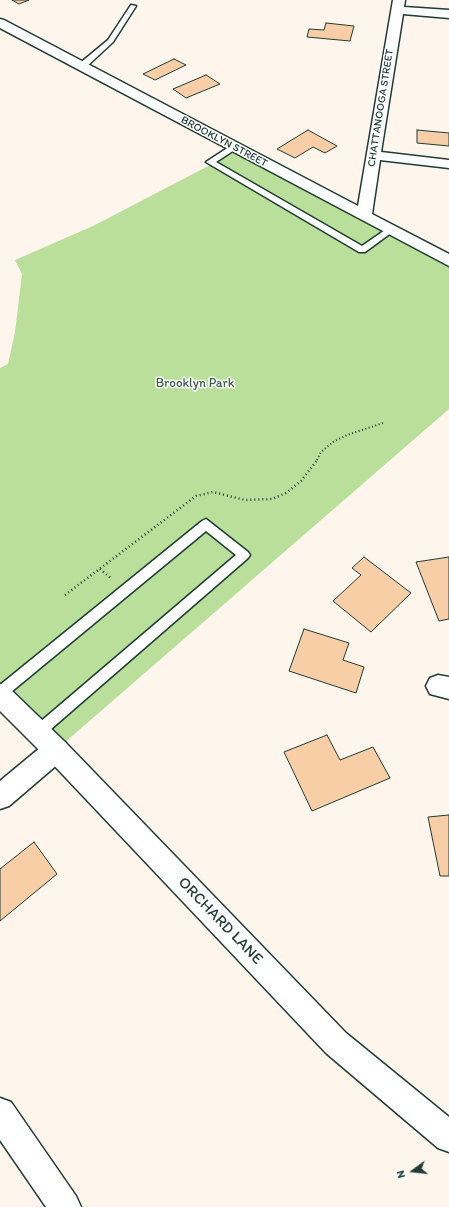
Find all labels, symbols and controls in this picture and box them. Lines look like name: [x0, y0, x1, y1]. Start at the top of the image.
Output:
street label: CHATTANOOGA STREET: [365, 48, 397, 168]
street label: BROOKLYN STREET: [178, 114, 270, 170]
park label: Brooklyn Park: [156, 376, 234, 392]
street label: ORCHARD LANE: [173, 873, 267, 969]
north arrow: [393, 1151, 433, 1191]
text: N: [394, 1169, 408, 1180]

